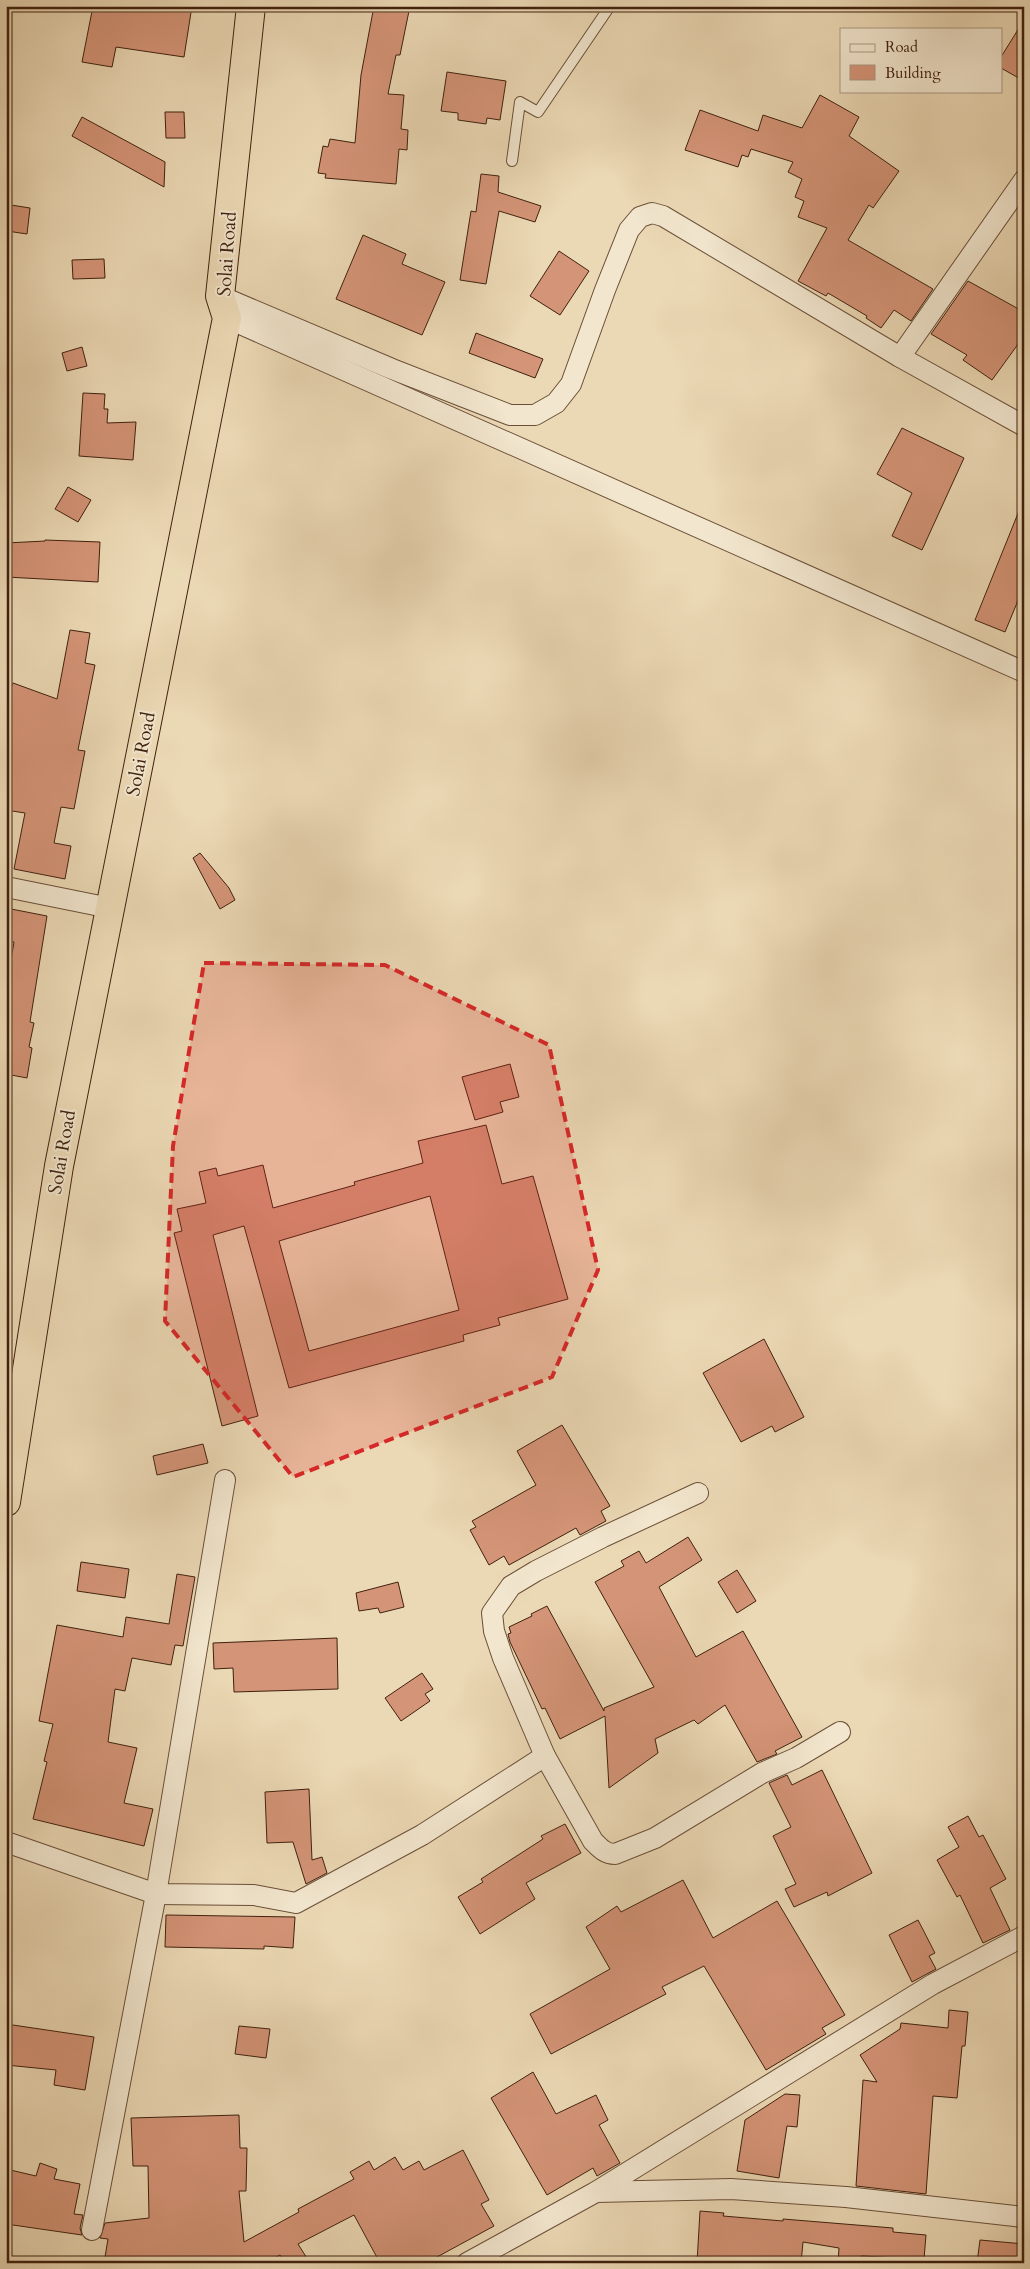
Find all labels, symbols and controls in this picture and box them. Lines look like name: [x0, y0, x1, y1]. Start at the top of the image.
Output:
legend: [840, 28, 1002, 92]
text: Road: [885, 37, 918, 57]
text: Building: [885, 63, 941, 83]
street label: Solai Road: [211, 211, 243, 297]
street label: Solai Road: [120, 710, 162, 798]
street label: Solai Road: [42, 1108, 82, 1196]

